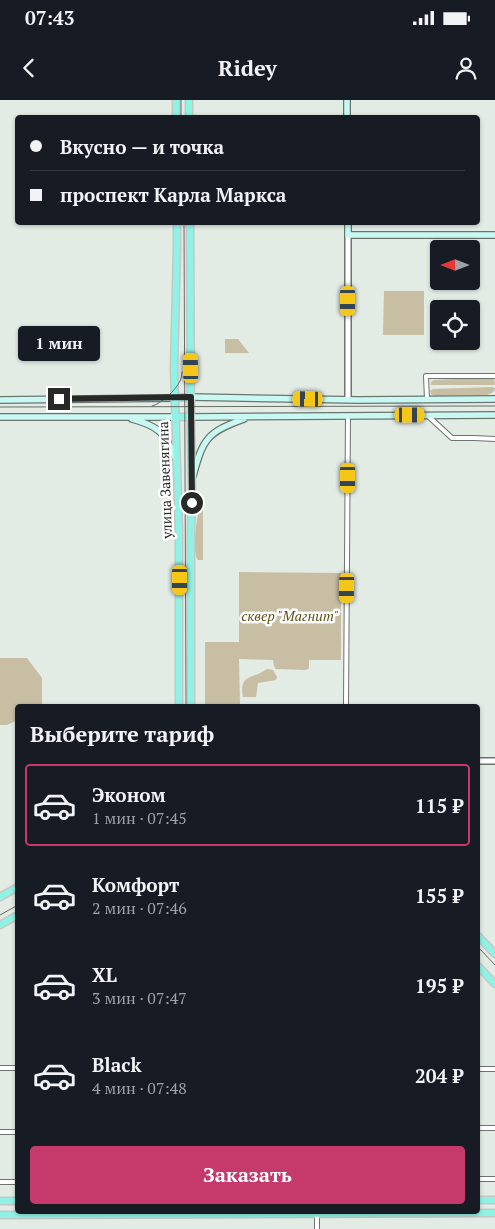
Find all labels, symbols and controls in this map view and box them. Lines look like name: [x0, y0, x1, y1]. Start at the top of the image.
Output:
text: 07:43: [25, 5, 74, 30]
text: Ridey: [218, 53, 277, 82]
icon: back: [15, 54, 43, 82]
icon: person: [452, 54, 480, 82]
text: Вкусно — и точка: [60, 134, 224, 159]
text: проспект Карла Маркса: [60, 182, 286, 207]
north arrow: [430, 240, 480, 290]
map controls: [430, 240, 480, 350]
car: [340, 286, 355, 316]
button: locate: [430, 300, 480, 350]
callout: 1 мин: [18, 326, 100, 362]
text: 1 мин: [35, 332, 83, 354]
car: [183, 353, 198, 383]
route end: [48, 388, 70, 410]
car: [292, 391, 323, 407]
car: [395, 408, 425, 423]
street label: улица Завенягина: [153, 421, 176, 540]
car: [340, 463, 355, 493]
route start: [181, 492, 203, 514]
car: [172, 565, 187, 595]
car: [339, 573, 354, 603]
park label: сквер "Магнит": [241, 606, 339, 625]
text: Выберите тариф: [30, 719, 214, 748]
text: Эконом: [92, 782, 166, 807]
icon: car: [32, 783, 77, 828]
text: 115 ₽: [415, 793, 463, 818]
text: 1 мин · 07:45: [92, 807, 187, 829]
text: Комфорт: [92, 872, 179, 897]
icon: car: [32, 873, 77, 918]
text: 155 ₽: [415, 883, 463, 908]
text: 2 мин · 07:46: [92, 897, 187, 919]
text: XL: [92, 962, 117, 987]
icon: car: [32, 963, 77, 1008]
text: 195 ₽: [415, 973, 463, 998]
text: 3 мин · 07:47: [92, 987, 187, 1009]
text: Black: [92, 1052, 142, 1077]
icon: car: [32, 1053, 77, 1098]
text: 204 ₽: [415, 1063, 463, 1088]
text: 4 мин · 07:48: [92, 1077, 187, 1099]
button: Заказать: [30, 1146, 465, 1204]

